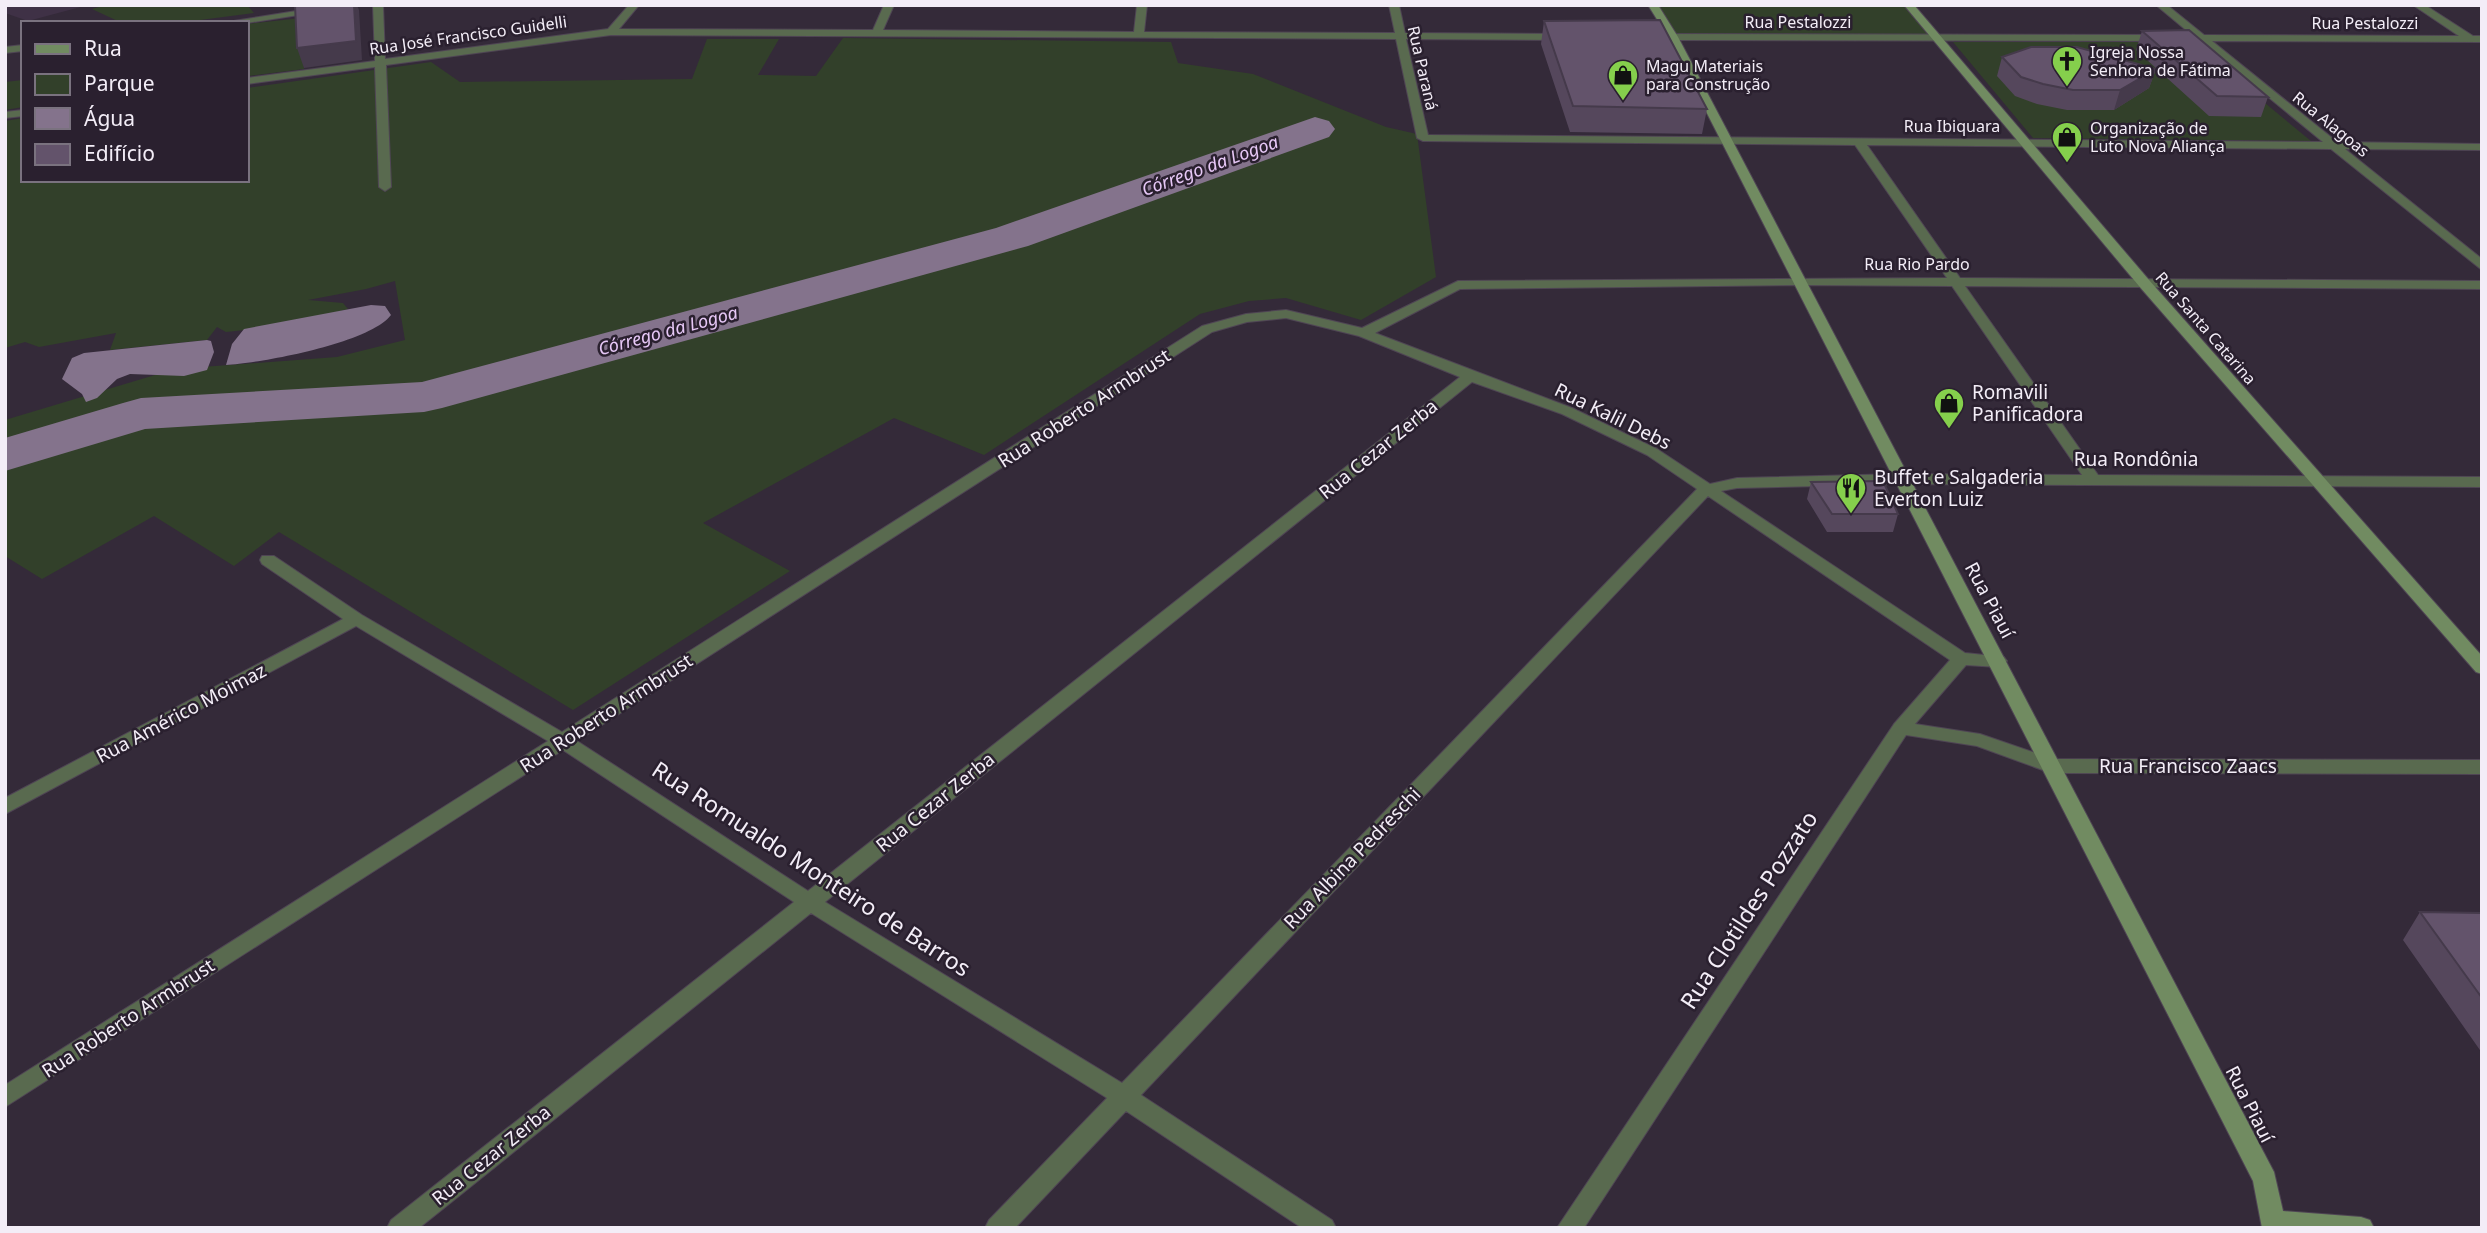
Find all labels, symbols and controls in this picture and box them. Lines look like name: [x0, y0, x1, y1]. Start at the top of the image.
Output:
street label: Rua José Francisco Guidelli: [368, 10, 568, 60]
street label: Rua Pestalozzi: [1745, 11, 1851, 33]
street label: Rua Pestalozzi: [2312, 12, 2418, 34]
legend: [21, 21, 248, 182]
street label: Rua Paraná: [1403, 24, 1443, 112]
text: Rua: [84, 34, 122, 62]
place label: Igreja Nossa Senhora de Fátima: [2090, 41, 2231, 81]
church icon: Igreja Nossa Senhora de Fátima: [2050, 44, 2084, 88]
place label: Magu Materiais para Construção: [1646, 55, 1770, 95]
shop icon: Magu Materiais para Construção: [1606, 58, 1640, 102]
text: Parque: [84, 69, 154, 97]
street label: Rua Alagoas: [2288, 86, 2374, 162]
text: Água: [84, 104, 135, 132]
street label: Rua Ibiquara: [1904, 115, 2000, 137]
place label: Organização de Luto Nova Aliança: [2090, 117, 2225, 157]
shop icon: Organização de Luto Nova Aliança: [2050, 120, 2084, 164]
water label: Córrego da Logoa: [1138, 129, 1281, 201]
text: Edifício: [84, 139, 155, 167]
street label: Rua Rio Pardo: [1864, 253, 1970, 275]
street label: Rua Santa Catarina: [2151, 267, 2261, 389]
water label: Córrego da Logoa: [595, 300, 740, 360]
street label: Rua Roberto Armbrust: [993, 342, 1175, 474]
street label: Rua Kalil Debs: [1550, 377, 1676, 455]
place label: Romavili Panificadora: [1972, 379, 2083, 427]
shop icon: Romavili Panificadora: [1932, 386, 1966, 430]
street label: Rua Cezar Zerba: [1313, 393, 1443, 505]
street label: Rua Rondônia: [2074, 446, 2198, 472]
place label: Buffet e Salgaderia Everton Luiz: [1874, 464, 2043, 512]
restaurant icon: Buffet e Salgaderia Everton Luiz: [1834, 471, 1868, 515]
street label: Rua Piauí: [1959, 557, 2021, 644]
street label: Rua Roberto Armbrust: [515, 647, 697, 779]
street label: Rua Américo Moimaz: [91, 657, 271, 769]
street label: Rua Cezar Zerba: [870, 746, 1000, 858]
street label: Rua Romualdo Monteiro de Barros: [646, 753, 977, 983]
street label: Rua Francisco Zaacs: [2099, 753, 2277, 779]
street label: Rua Albina Pedreschi: [1278, 782, 1426, 934]
street label: Rua Clotildes Pozzato: [1672, 804, 1824, 1015]
street label: Rua Roberto Armbrust: [37, 952, 219, 1084]
street label: Rua Piauí: [2220, 1061, 2281, 1148]
street label: Rua Cezar Zerba: [426, 1099, 556, 1211]

